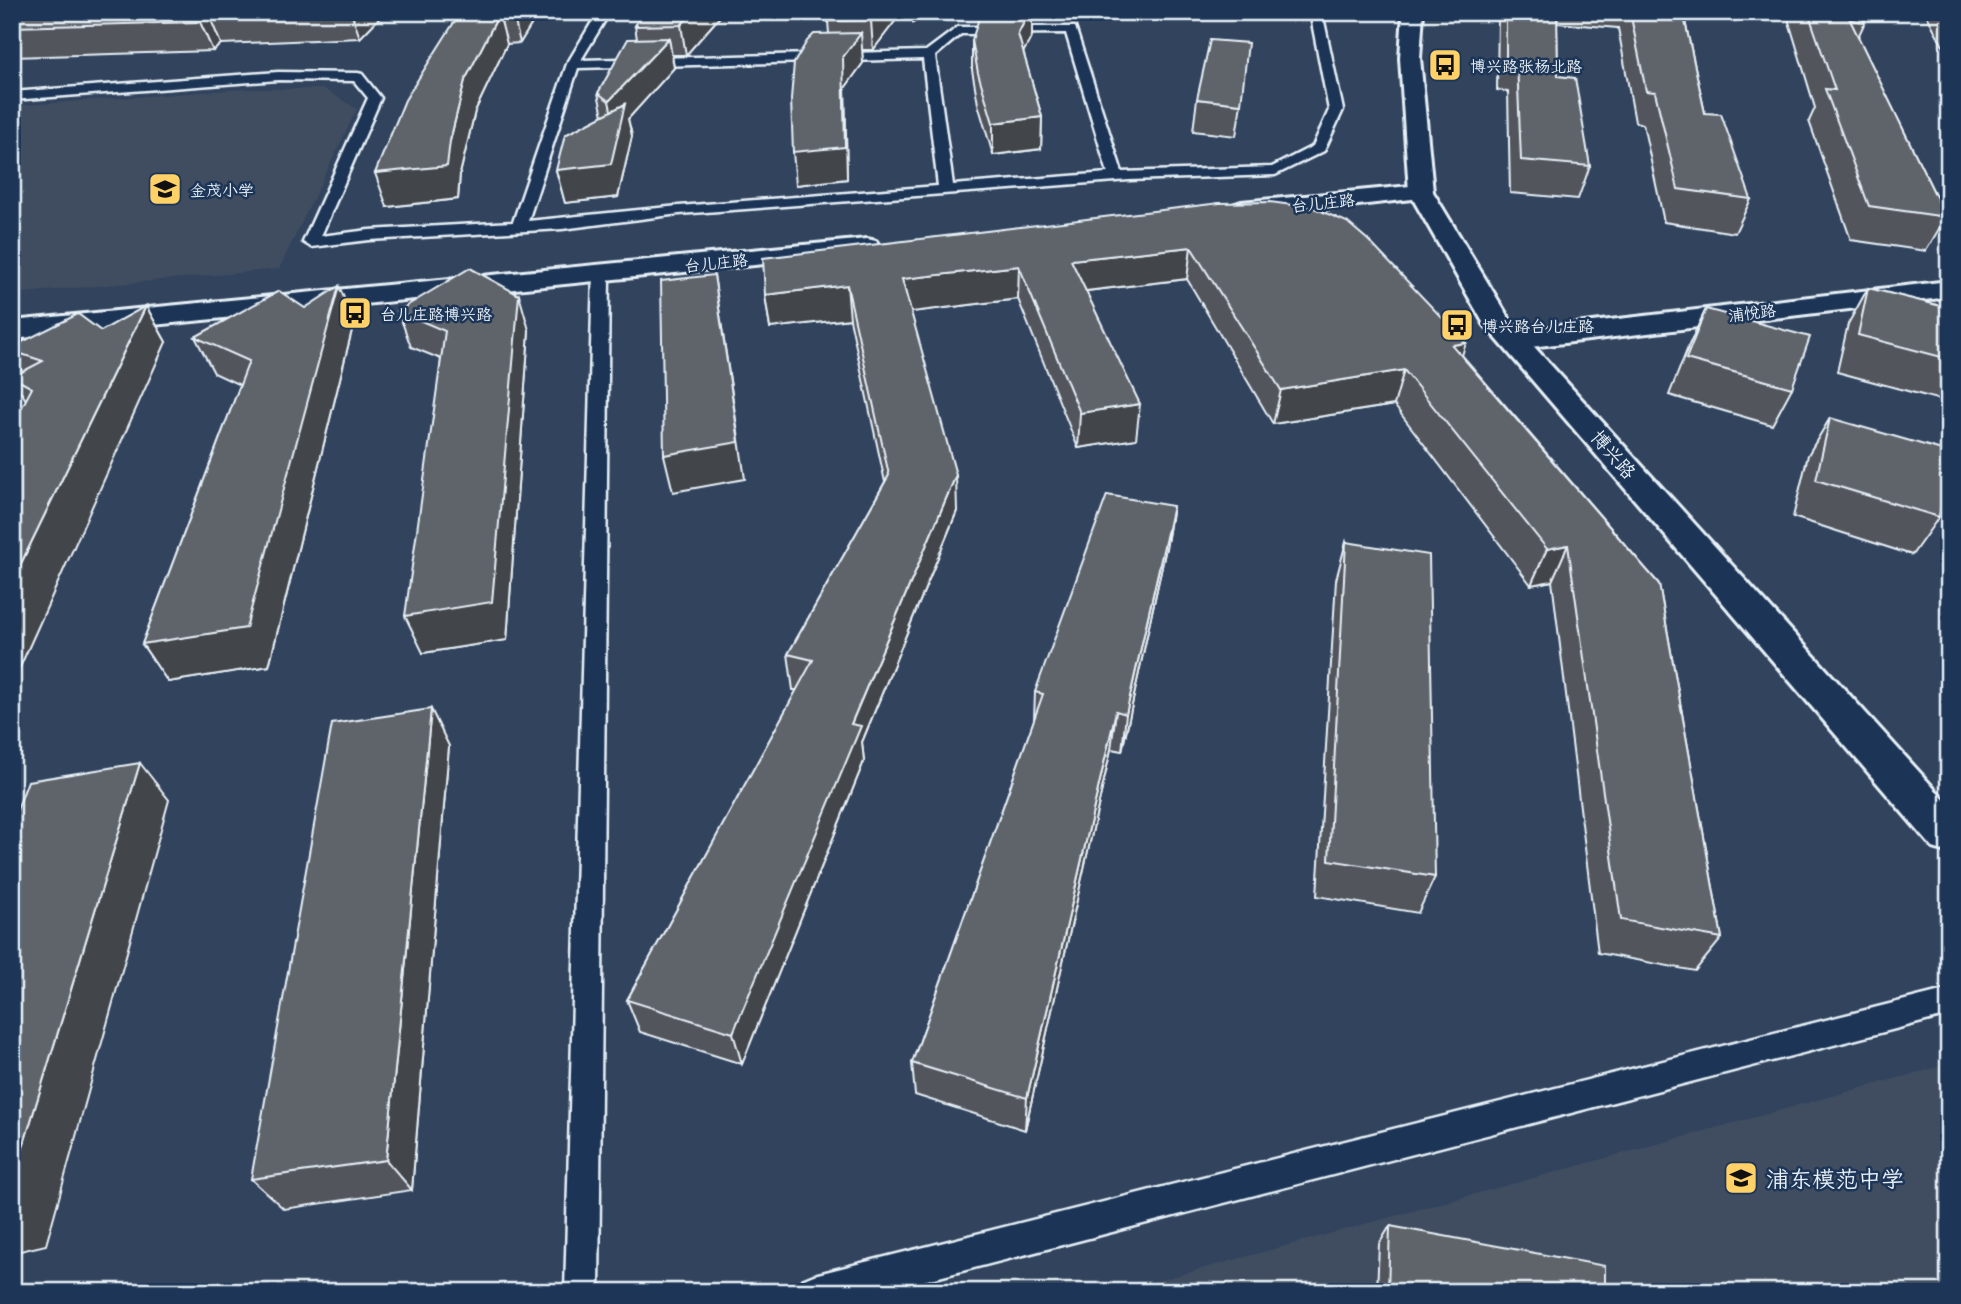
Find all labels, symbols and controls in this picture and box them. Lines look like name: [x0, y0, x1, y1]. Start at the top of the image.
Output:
bus stop icon: 博兴路张杨北路: [1426, 46, 1464, 84]
place label: 博兴路张杨北路: [1470, 55, 1582, 76]
school or university icon: 金茂小学: [146, 170, 184, 208]
place label: 金茂小学: [190, 179, 254, 200]
street label: 台儿庄路: [1290, 188, 1356, 216]
street label: 台儿庄路: [683, 248, 749, 276]
bus stop icon: 台儿庄路博兴路: [336, 294, 374, 332]
street label: 浦悦路: [1727, 299, 1777, 325]
place label: 台儿庄路博兴路: [380, 303, 492, 324]
bus stop icon: 博兴路台儿庄路: [1438, 306, 1476, 344]
place label: 博兴路台儿庄路: [1482, 315, 1594, 336]
street label: 博兴路: [1586, 424, 1642, 484]
school or university icon: 浦东模范中学: [1722, 1159, 1760, 1197]
place label: 浦东模范中学: [1766, 1163, 1904, 1193]

